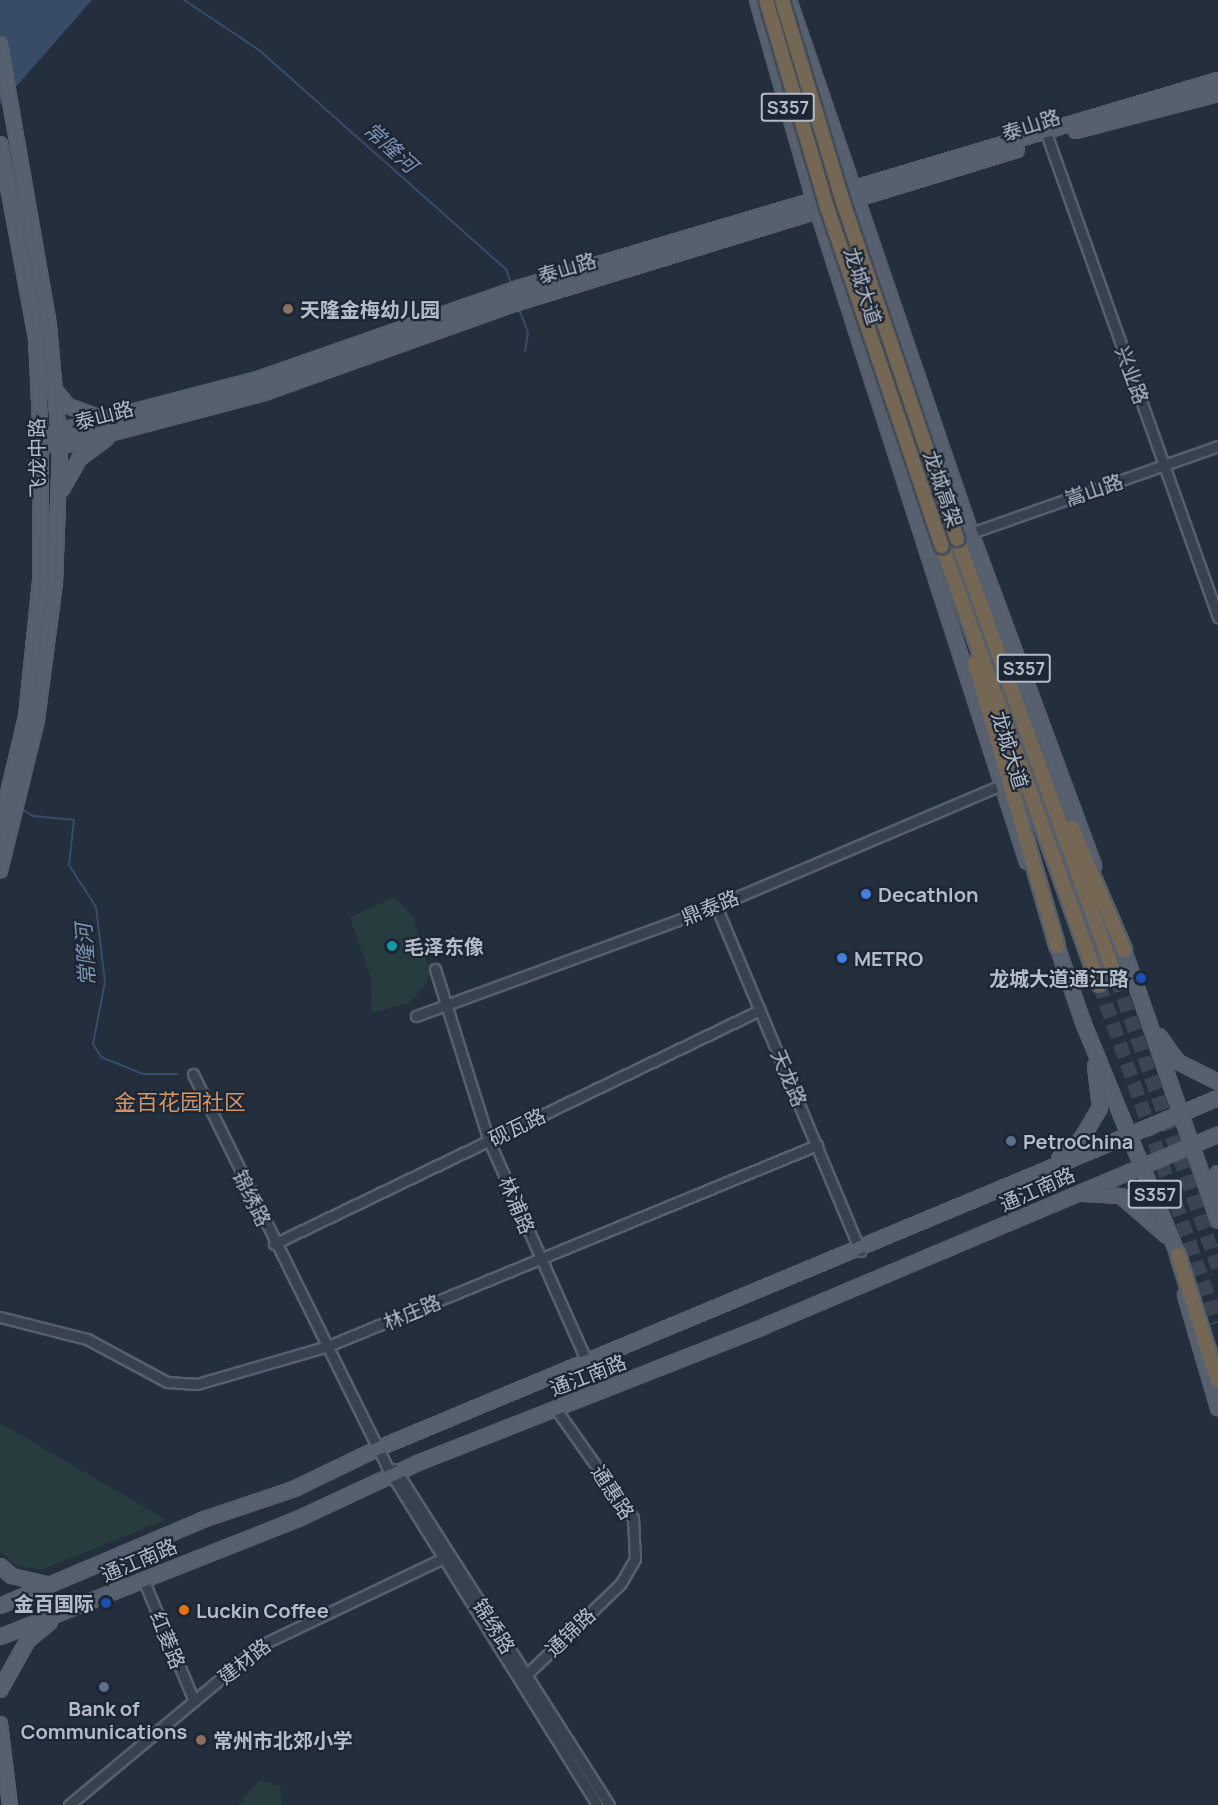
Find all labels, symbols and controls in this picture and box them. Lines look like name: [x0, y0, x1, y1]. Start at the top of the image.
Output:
road number: S357: [760, 92, 816, 122]
street label: 泰山路: [999, 104, 1063, 146]
water label: 常隆河: [359, 117, 423, 177]
street label: 龙城大道: [839, 244, 887, 328]
street label: 泰山路: [535, 248, 599, 288]
place label: 天隆金梅幼儿园: [300, 297, 440, 321]
marker: 天隆金梅幼儿园: [281, 302, 295, 316]
street label: 兴业路: [1110, 343, 1154, 407]
street label: 泰山路: [72, 396, 136, 434]
street label: 飞龙中路: [24, 418, 50, 498]
street label: 龙城高架: [919, 447, 967, 531]
street label: 嵩山路: [1062, 469, 1126, 511]
road number: S357: [996, 653, 1052, 683]
street label: 龙城大道: [987, 708, 1033, 792]
place label: Decathlon: [878, 882, 979, 906]
street label: 鼎泰路: [678, 885, 742, 929]
marker: Decathlon: [859, 887, 873, 901]
water label: 常隆河: [70, 923, 100, 987]
place label: 毛泽东像: [404, 934, 484, 958]
marker: 毛泽东像: [385, 939, 399, 953]
place label: METRO: [854, 946, 923, 970]
marker: METRO: [835, 951, 849, 965]
place label: 龙城大道通江路: [989, 966, 1129, 990]
marker: 龙城大道通江路: [1134, 971, 1148, 985]
street label: 天龙路: [766, 1046, 812, 1110]
district label: 金百花园社区: [114, 1090, 246, 1116]
street label: 砚瓦路: [485, 1103, 549, 1151]
place label: PetroChina: [1023, 1129, 1133, 1153]
marker: PetroChina: [1004, 1134, 1018, 1148]
street label: 通江南路: [996, 1162, 1078, 1216]
street label: 锦绣路: [228, 1166, 276, 1230]
street label: 林浦路: [494, 1173, 540, 1237]
road number: S357: [1126, 1179, 1184, 1209]
street label: 林庄路: [380, 1290, 444, 1334]
street label: 通江南路: [546, 1349, 630, 1401]
street label: 通惠路: [587, 1460, 639, 1524]
street label: 通江南路: [97, 1533, 181, 1587]
place label: 金百国际: [14, 1591, 94, 1615]
street label: 锦绣路: [468, 1594, 520, 1658]
marker: 金百国际: [99, 1596, 113, 1610]
place label: Luckin Coffee: [196, 1598, 329, 1622]
marker: Luckin Coffee: [177, 1603, 191, 1617]
street label: 通锦路: [540, 1603, 600, 1661]
street label: 红菱路: [146, 1608, 190, 1672]
street label: 建材路: [213, 1633, 275, 1689]
marker: Bank of Communications: [97, 1680, 111, 1694]
place label: Bank of Communications: [21, 1696, 187, 1743]
place label: 常州市北郊小学: [213, 1728, 353, 1752]
marker: 常州市北郊小学: [194, 1733, 208, 1747]

